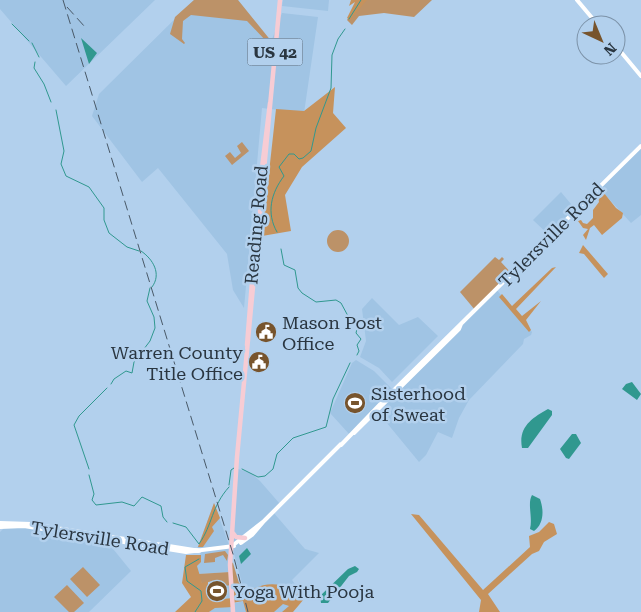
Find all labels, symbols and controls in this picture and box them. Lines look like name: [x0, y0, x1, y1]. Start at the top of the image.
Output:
north arrow: [576, 15, 626, 65]
road number: US 42: [248, 38, 302, 66]
text: N: [600, 40, 619, 59]
street label: Reading Road: [240, 164, 272, 285]
street label: Tylersville Road: [494, 178, 608, 292]
place label: Mason Post Office: [282, 312, 382, 354]
public building icon: Mason Post Office: [254, 320, 278, 344]
place label: Warren County Title Office: [111, 342, 243, 384]
public building icon: Warren County Title Office: [247, 350, 271, 374]
place label: Sisterhood of Sweat: [371, 383, 466, 425]
sports icon: Sisterhood of Sweat: [343, 391, 367, 415]
street label: Tylersville Road: [29, 517, 171, 559]
sports icon: Yoga With Pooja: [205, 579, 229, 603]
place label: Yoga With Pooja: [233, 581, 375, 602]

